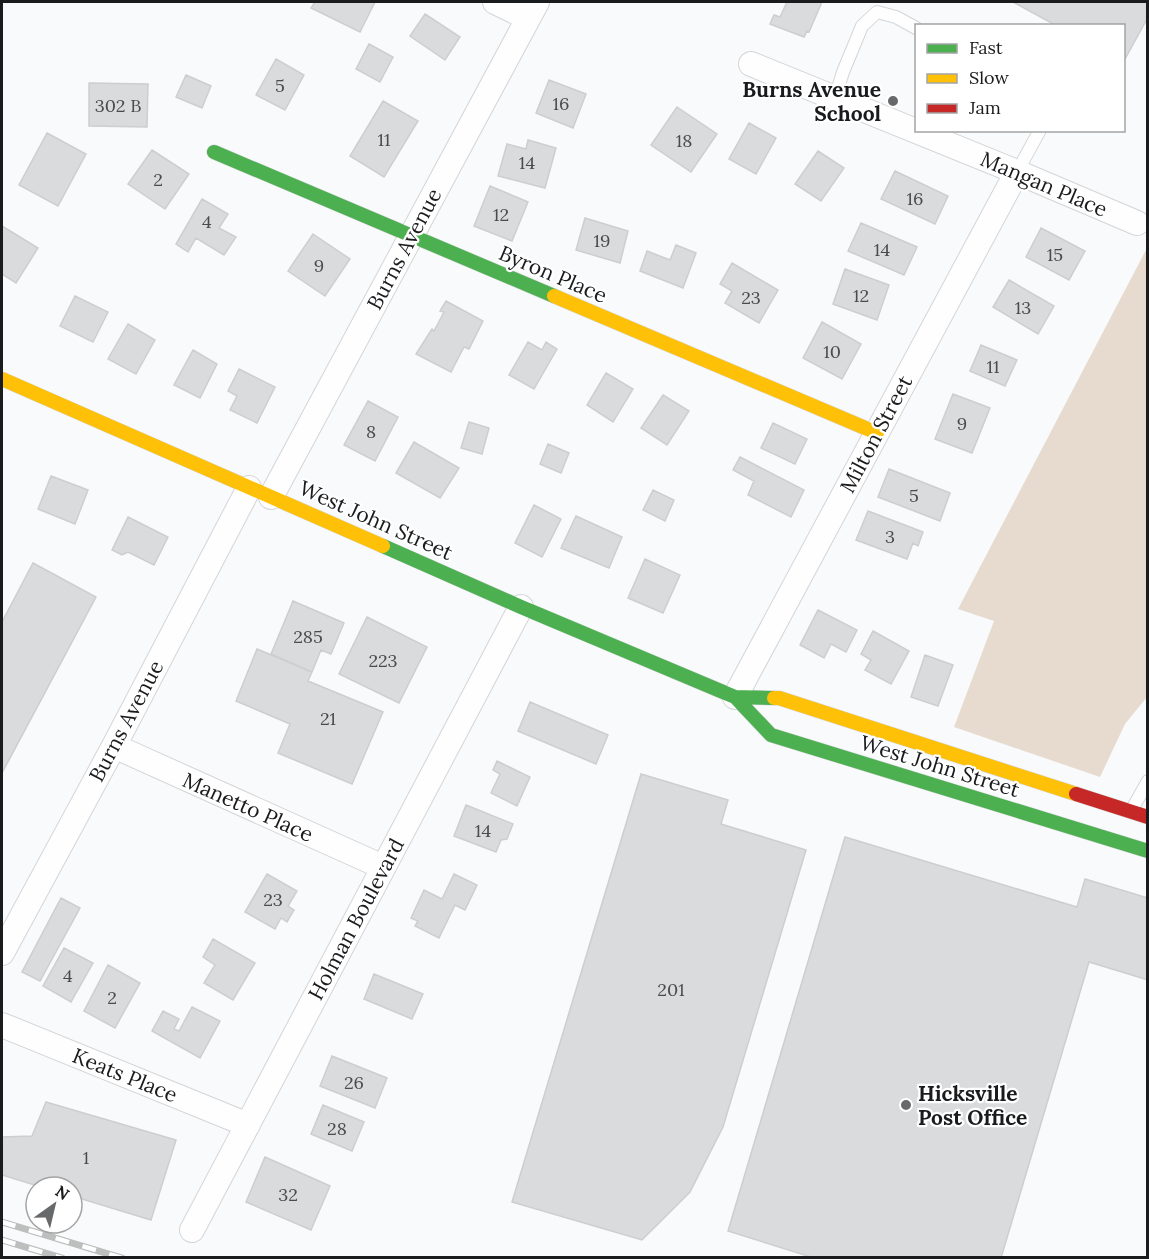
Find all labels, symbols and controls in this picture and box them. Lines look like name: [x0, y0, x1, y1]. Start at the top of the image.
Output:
legend: [915, 24, 1125, 132]
text: Fast: [969, 36, 1003, 59]
text: Slow: [969, 66, 1009, 89]
house number: 5: [275, 74, 285, 97]
place label: Burns Avenue School: [742, 76, 881, 127]
house number: 16: [553, 92, 569, 115]
house number: 302 B: [95, 94, 141, 117]
marker: Burns Avenue School: [886, 94, 900, 108]
text: Jam: [968, 96, 1001, 119]
house number: 11: [377, 128, 391, 151]
house number: 18: [676, 129, 692, 152]
street label: Mangan Place: [977, 145, 1111, 223]
house number: 14: [519, 151, 535, 174]
house number: 2: [153, 168, 163, 191]
street label: Burns Avenue: [361, 184, 447, 314]
house number: 16: [907, 187, 923, 210]
house number: 12: [493, 203, 509, 226]
house number: 4: [202, 210, 212, 233]
house number: 19: [594, 229, 610, 252]
house number: 14: [874, 238, 890, 261]
street label: Byron Place: [495, 239, 611, 309]
house number: 15: [1047, 243, 1063, 266]
house number: 9: [314, 254, 324, 277]
house number: 12: [853, 284, 869, 307]
house number: 23: [741, 286, 761, 309]
house number: 13: [1015, 296, 1031, 319]
house number: 10: [823, 340, 841, 363]
house number: 11: [986, 355, 1000, 378]
street label: Milton Street: [834, 370, 919, 497]
house number: 9: [957, 412, 967, 435]
house number: 8: [366, 420, 376, 443]
street label: West John Street: [295, 474, 458, 566]
house number: 5: [909, 484, 919, 507]
house number: 3: [885, 525, 895, 548]
house number: 285: [293, 625, 323, 648]
house number: 223: [368, 649, 398, 672]
street label: Burns Avenue: [83, 656, 169, 786]
house number: 21: [320, 707, 336, 730]
street label: West John Street: [857, 729, 1024, 803]
street label: Manetto Place: [179, 766, 317, 848]
house number: 14: [475, 819, 491, 842]
street label: Holman Boulevard: [302, 833, 410, 1005]
house number: 23: [263, 888, 283, 911]
house number: 4: [63, 964, 73, 987]
house number: 201: [657, 978, 685, 1001]
house number: 2: [107, 986, 117, 1009]
street label: Keats Place: [68, 1042, 182, 1108]
house number: 26: [344, 1071, 364, 1094]
place label: Hicksville Post Office: [918, 1080, 1027, 1131]
marker: Hicksville Post Office: [899, 1098, 913, 1112]
house number: 28: [327, 1117, 347, 1140]
house number: 1: [83, 1146, 89, 1169]
north arrow: [24, 1175, 84, 1235]
text: N: [52, 1181, 73, 1204]
house number: 32: [278, 1183, 298, 1206]

